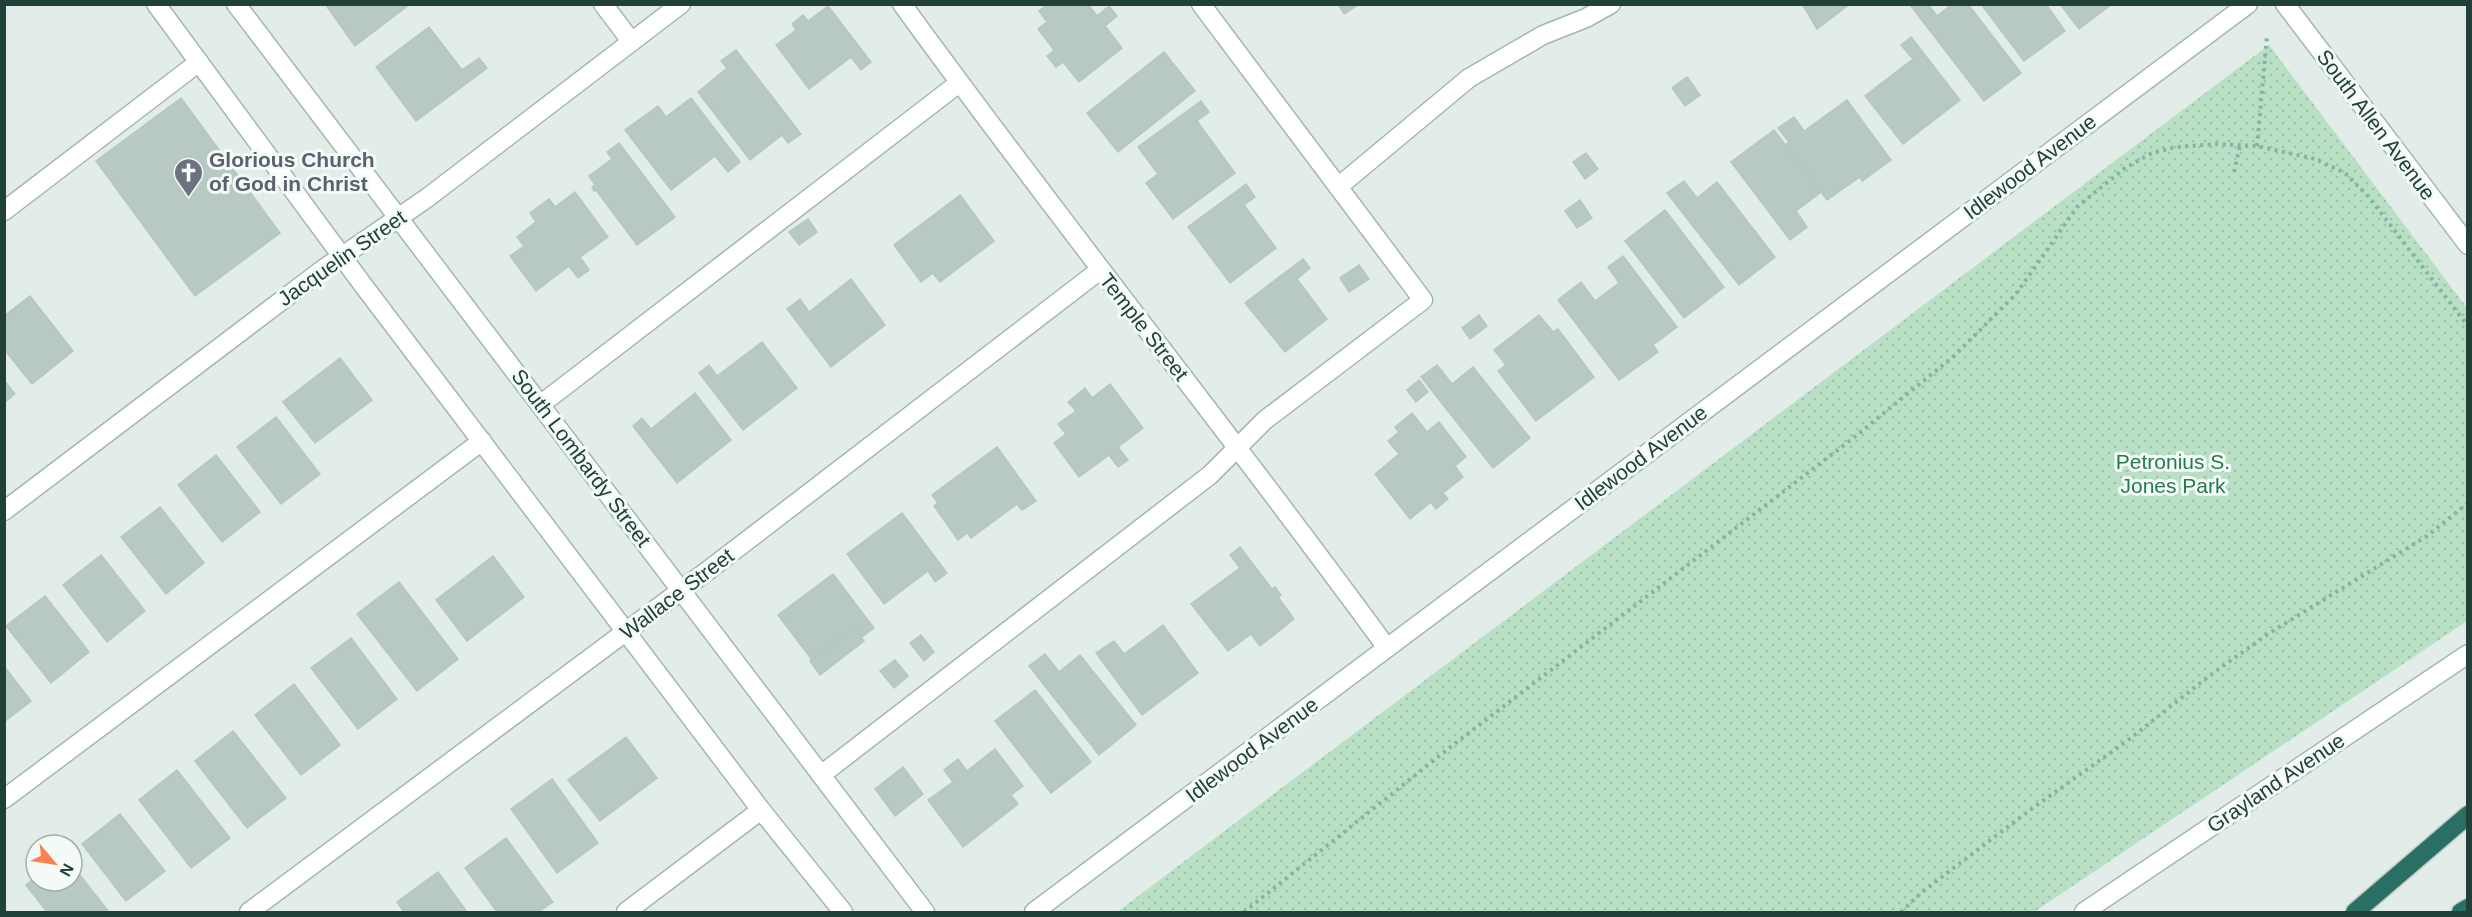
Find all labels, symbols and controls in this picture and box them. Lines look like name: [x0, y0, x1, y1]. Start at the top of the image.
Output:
street label: South Allen Avenue: [2313, 45, 2440, 204]
street label: Idlewood Avenue: [1959, 109, 2100, 224]
place label: Glorious Church of God in Christ: [209, 148, 375, 195]
church icon: Glorious Church of God in Christ: [172, 156, 204, 198]
street label: Jacquelin Street: [273, 205, 410, 310]
street label: Temple Street: [1095, 269, 1193, 385]
street label: South Lombardy Street: [507, 365, 656, 551]
street label: Idlewood Avenue: [1570, 400, 1711, 515]
park label: Petronius S. Jones Park: [2116, 450, 2230, 497]
street label: Wallace Street: [616, 543, 738, 644]
street label: Idlewood Avenue: [1181, 692, 1322, 807]
street label: Grayland Avenue: [2203, 728, 2349, 837]
north arrow: [24, 833, 84, 893]
text: N: [56, 861, 77, 879]

